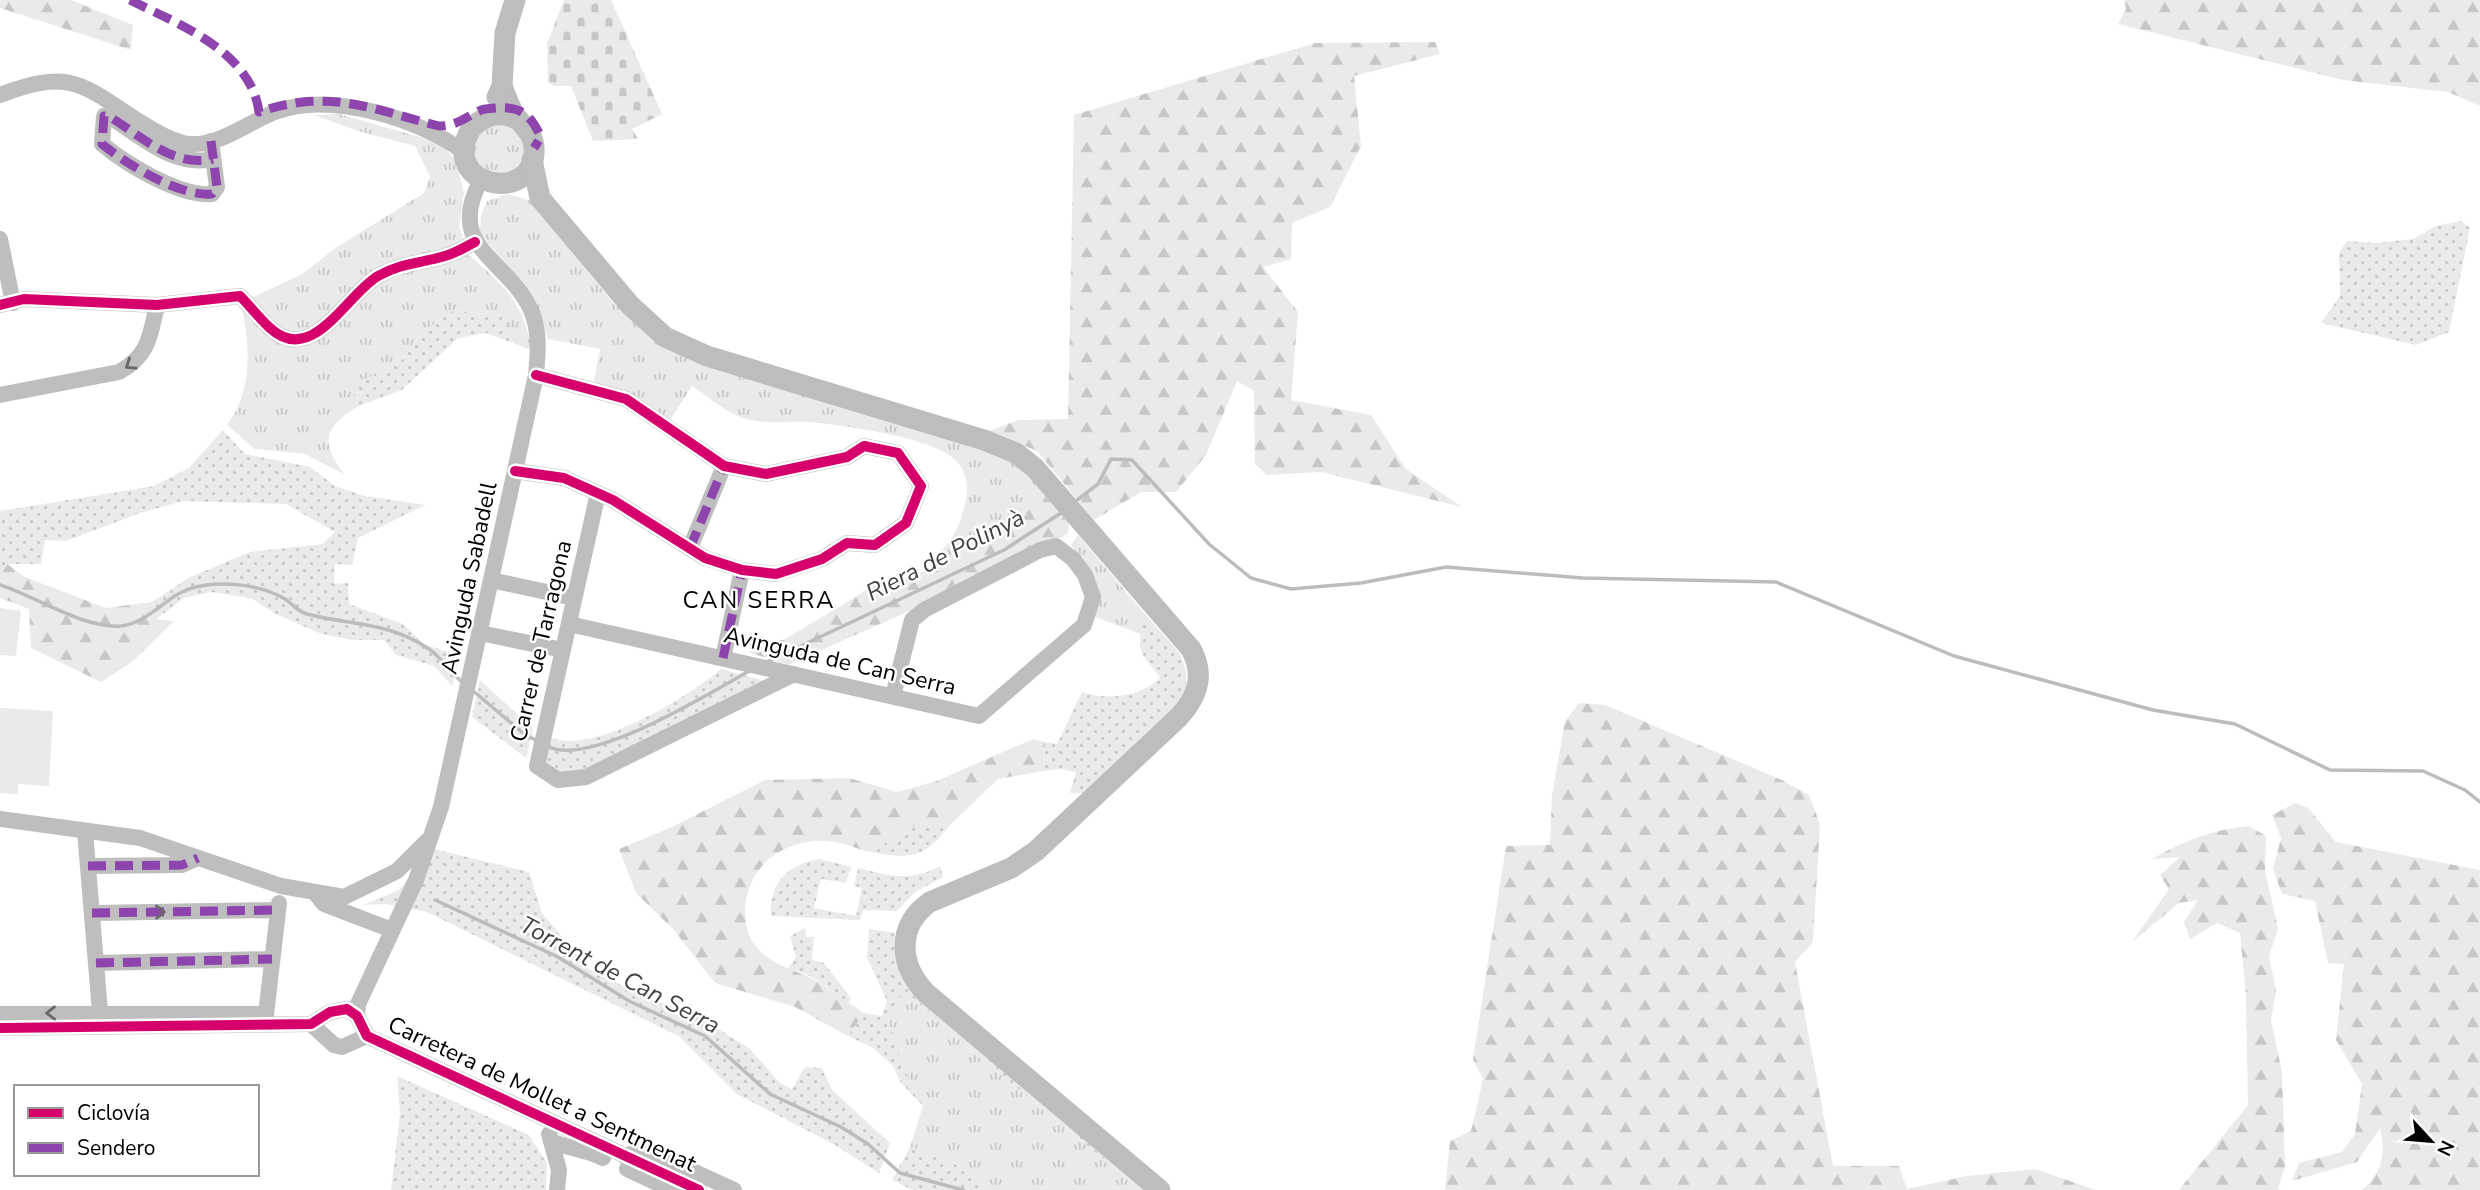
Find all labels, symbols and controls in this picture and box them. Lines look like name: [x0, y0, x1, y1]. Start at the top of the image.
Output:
one-way arrow: [125, 357, 138, 369]
street label: Avinguda Sabadell: [434, 479, 505, 677]
water label: Riera de Polinyà: [860, 501, 1030, 609]
street label: Carrer de Tarragona: [503, 537, 579, 745]
district label: CAN SERRA: [682, 584, 836, 616]
street label: Avinguda de Can Serra: [721, 619, 959, 703]
one-way arrow: [155, 905, 166, 920]
water label: Torrent de Can Serra: [514, 909, 726, 1041]
one-way arrow: [45, 1005, 55, 1021]
street label: Carretera de Mollet a Sentmenat: [383, 1009, 702, 1180]
legend: [14, 1085, 259, 1176]
text: Ciclovía: [77, 1099, 150, 1127]
north arrow: [2396, 1106, 2466, 1176]
text: Sendero: [77, 1134, 156, 1162]
text: N: [2431, 1136, 2460, 1160]

